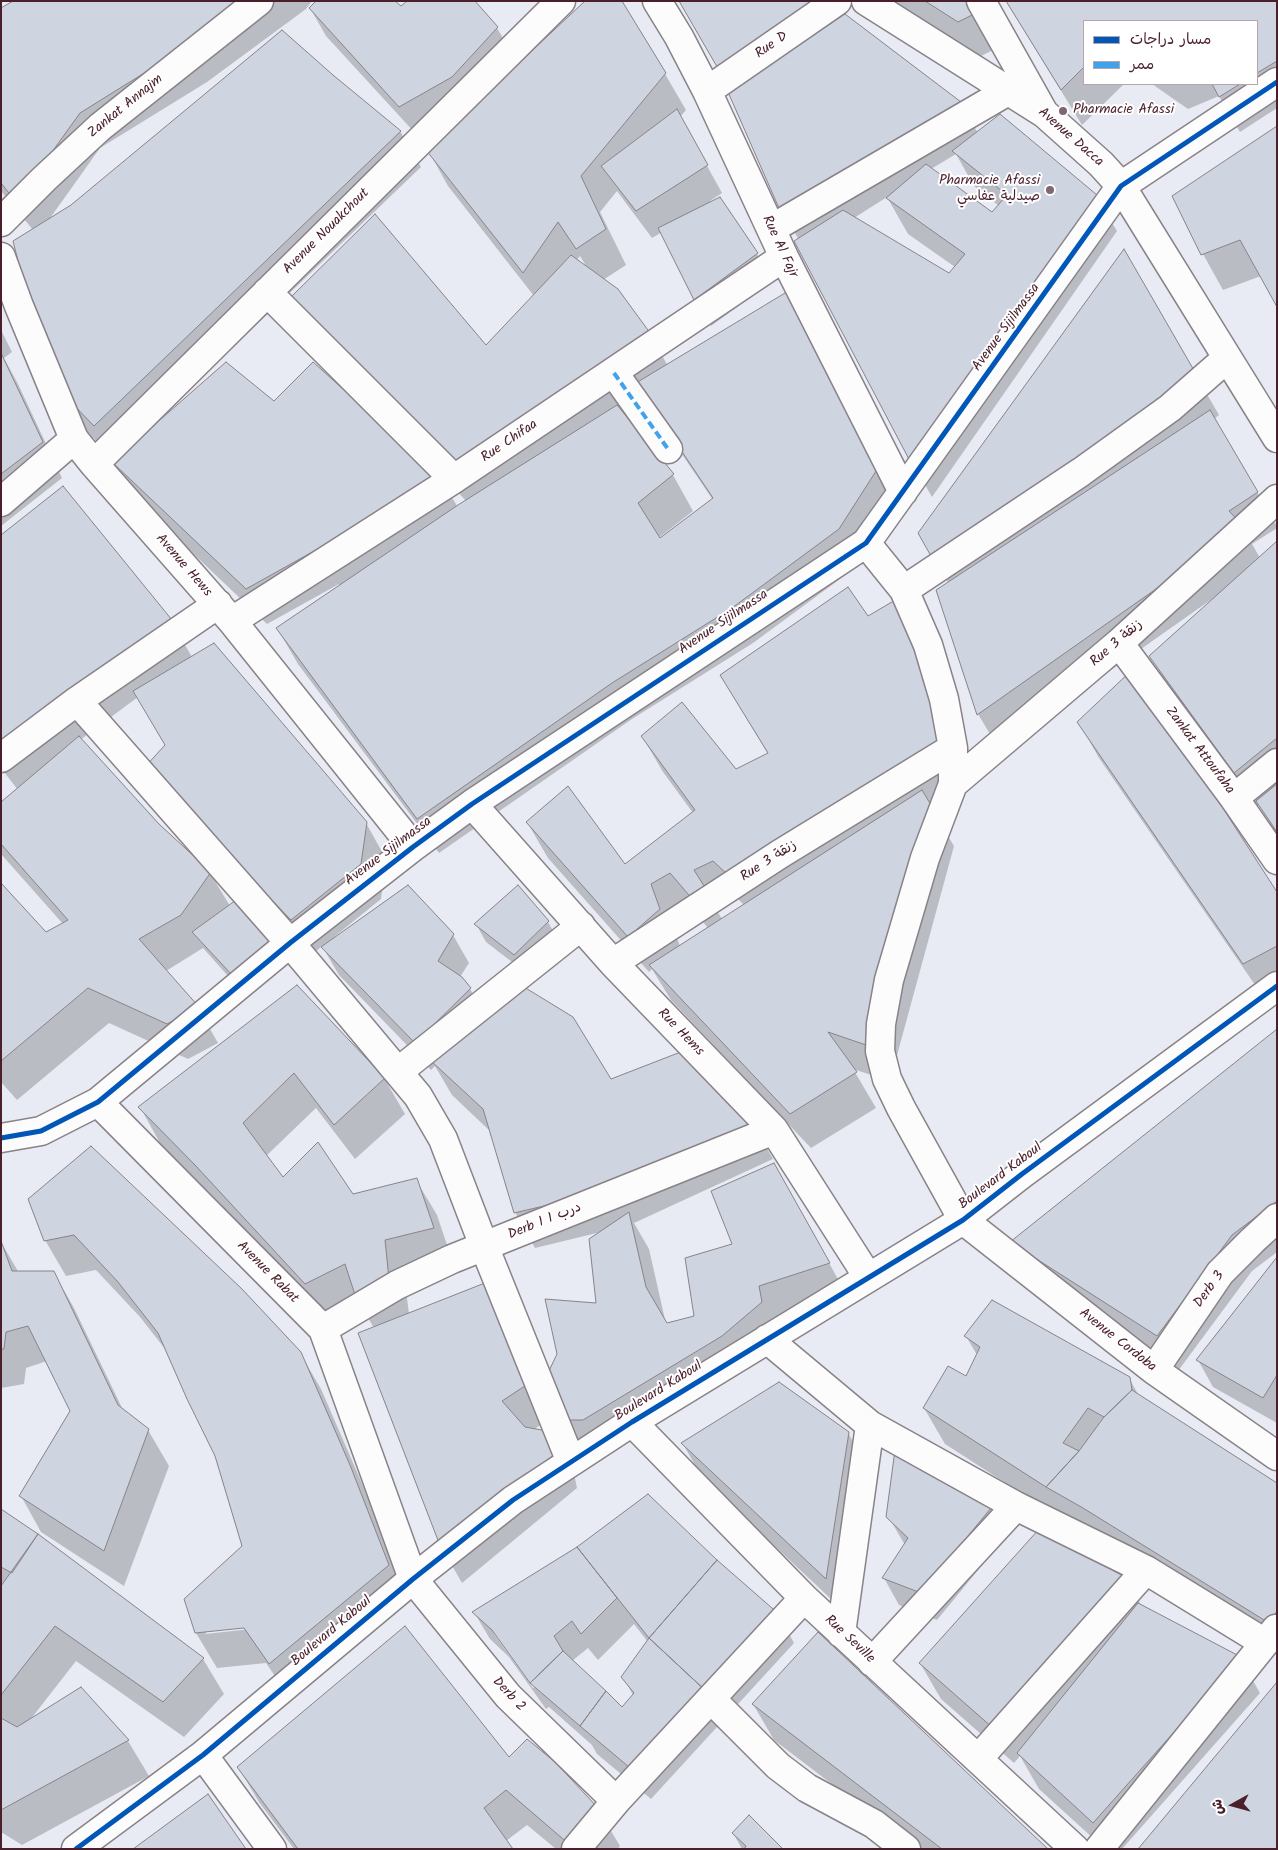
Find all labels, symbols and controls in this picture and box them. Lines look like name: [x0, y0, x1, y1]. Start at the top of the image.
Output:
legend: [1083, 20, 1258, 85]
text: مسار دراجات: [1130, 28, 1211, 52]
street label: Rue D: [752, 29, 792, 63]
text: ممر: [1130, 53, 1154, 77]
street label: Zankat Annajm: [85, 72, 167, 142]
place label: Pharmacie Afassi: [1073, 103, 1174, 119]
street label: Avenue Dacca: [1034, 105, 1106, 171]
marker: Pharmacie Afassi: [1057, 105, 1069, 117]
place label: Pharmacie Afassi صيدلية عفاسي: [939, 174, 1040, 206]
marker: Pharmacie Afassi صيدلية عفاسي: [1044, 184, 1056, 196]
street label: Avenue Nouakchout: [280, 185, 374, 279]
street label: Rue Al Fajr: [757, 213, 801, 281]
street label: Avenue Sijilmassa: [970, 281, 1044, 375]
street label: Rue Chifaa: [479, 417, 541, 467]
street label: Avenue Hews: [151, 531, 215, 601]
street label: Avenue Sijilmassa: [676, 587, 772, 659]
street label: Rue 3 زنقة: [1088, 617, 1146, 671]
street label: Zankat Attoufaha: [1161, 704, 1237, 798]
street label: Avenue Sijilmassa: [342, 814, 436, 890]
street label: Rue 3 زنقة: [738, 838, 800, 886]
street label: Rue Hems: [653, 1006, 707, 1060]
street label: Boulevard Kaboul: [956, 1140, 1046, 1214]
street label: Derb 1 درب 1: [506, 1200, 584, 1244]
street label: Avenue Rabat: [232, 1238, 302, 1308]
street label: Derb 3: [1191, 1269, 1229, 1311]
street label: Avenue Cordoba: [1075, 1306, 1159, 1376]
street label: Boulevard Kaboul: [612, 1358, 706, 1426]
street label: Boulevard Kaboul: [288, 1593, 376, 1671]
street label: Rue Seville: [820, 1612, 878, 1668]
street label: Derb 2: [488, 1674, 528, 1716]
north arrow: [1208, 1780, 1258, 1830]
text: ش: [1206, 1798, 1230, 1816]

